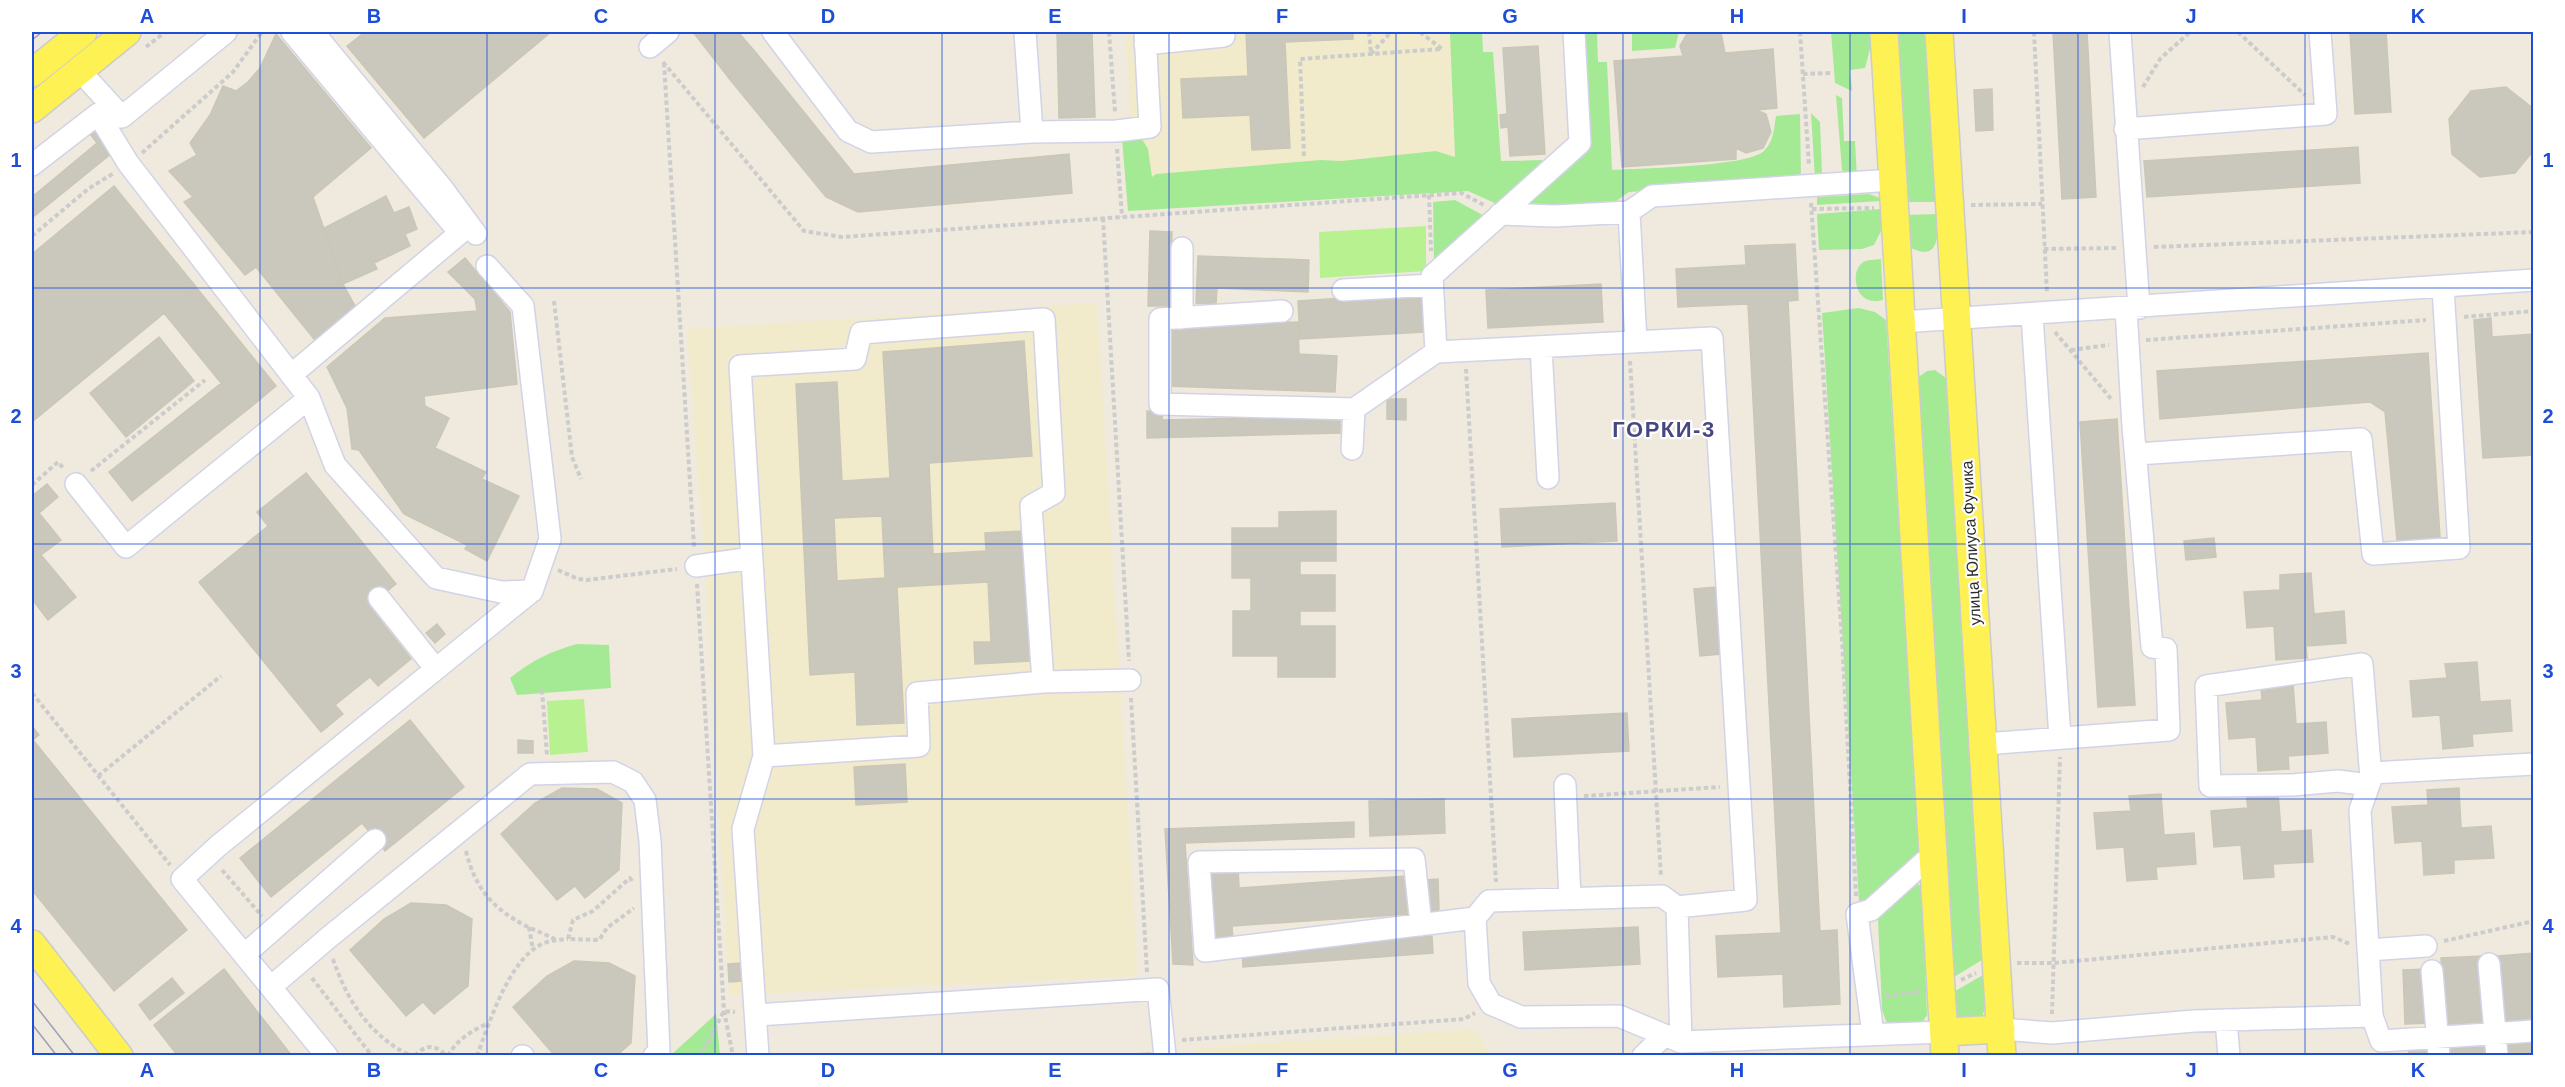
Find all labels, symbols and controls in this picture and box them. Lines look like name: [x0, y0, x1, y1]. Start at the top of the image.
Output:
text: A: [140, 5, 154, 27]
text: B: [367, 5, 381, 27]
text: C: [594, 5, 608, 27]
text: D: [821, 5, 835, 27]
text: E: [1048, 5, 1062, 27]
text: F: [1276, 5, 1288, 27]
text: G: [1502, 5, 1518, 27]
text: H: [1730, 5, 1744, 27]
text: I: [1961, 5, 1967, 27]
text: J: [2185, 5, 2197, 27]
text: K: [2411, 5, 2426, 27]
text: 1: [10, 149, 22, 171]
text: 1: [2542, 149, 2554, 171]
text: 2: [10, 405, 22, 427]
text: 2: [2542, 405, 2554, 427]
district label: ГОРКИ-3: [1612, 417, 1716, 442]
street label: улица Юлиуса Фучика: [1958, 460, 1984, 626]
text: 3: [10, 660, 22, 682]
text: 3: [2542, 660, 2554, 682]
text: 4: [10, 915, 22, 937]
text: 4: [2542, 915, 2554, 937]
text: A: [140, 1059, 154, 1081]
text: B: [367, 1059, 381, 1081]
text: C: [594, 1059, 608, 1081]
text: D: [821, 1059, 835, 1081]
text: E: [1048, 1059, 1062, 1081]
text: F: [1276, 1059, 1288, 1081]
text: G: [1502, 1059, 1518, 1081]
text: H: [1730, 1059, 1744, 1081]
text: I: [1961, 1059, 1967, 1081]
text: J: [2185, 1059, 2197, 1081]
text: K: [2411, 1059, 2426, 1081]

